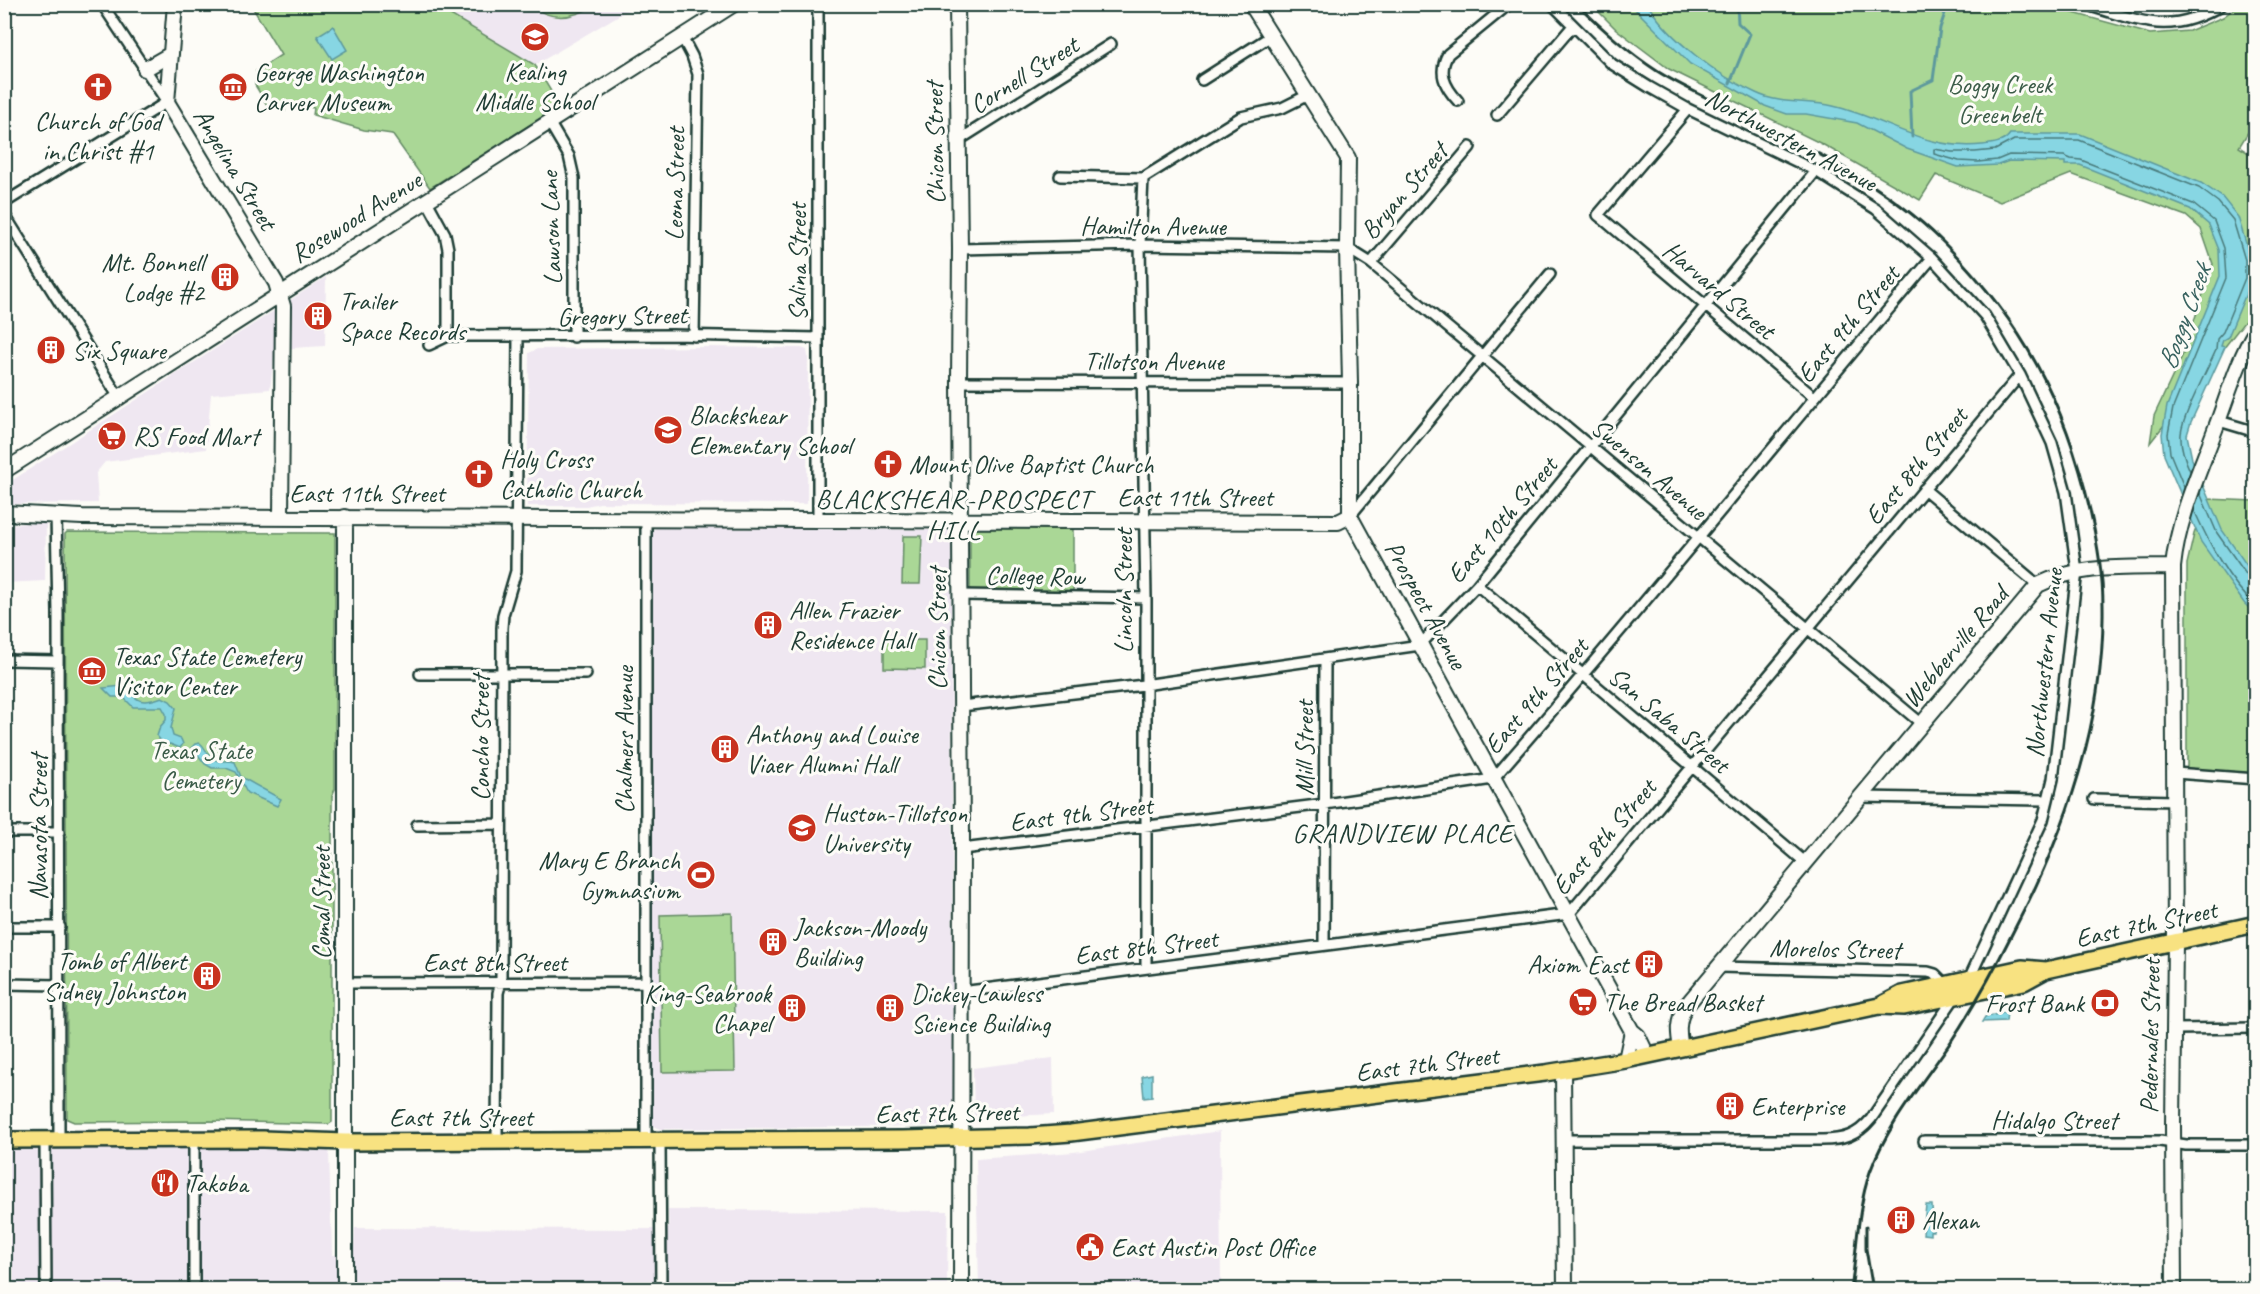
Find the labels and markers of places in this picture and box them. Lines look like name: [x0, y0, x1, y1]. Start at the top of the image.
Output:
school or university icon: Kealing Middle School: [519, 21, 551, 53]
place label: Kealing Middle School: [475, 55, 599, 118]
place label: George Washington Carver Museum: [254, 56, 424, 119]
church icon: Church of God in Christ #1: [82, 71, 114, 103]
museum icon: George Washington Carver Museum: [217, 71, 249, 103]
place label: Church of God in Christ #1: [35, 105, 165, 168]
place label: Mt. Bonnell Lodge #2: [101, 246, 209, 309]
building icon: Mt. Bonnell Lodge #2: [209, 261, 241, 293]
place label: Trailer Space Records: [339, 285, 468, 348]
building icon: Trailer Space Records: [302, 300, 334, 332]
building icon: Six Square: [35, 334, 67, 366]
place label: Six Square: [72, 334, 168, 367]
place label: Blackshear Elementary School: [689, 399, 856, 462]
school or university icon: Blackshear Elementary School: [652, 414, 684, 446]
supermarket icon: RS Food Mart: [96, 420, 128, 452]
place label: RS Food Mart: [133, 420, 262, 453]
place label: Holy Cross Catholic Church: [500, 443, 643, 506]
church icon: Mount Olive Baptist Church: [872, 448, 904, 480]
place label: Mount Olive Baptist Church: [909, 448, 1155, 481]
church icon: Holy Cross Catholic Church: [463, 458, 495, 490]
place label: Allen Frazier Residence Hall: [789, 594, 918, 657]
building icon: Allen Frazier Residence Hall: [752, 609, 784, 641]
place label: Texas State Cemetery Visitor Center: [113, 640, 304, 703]
museum icon: Texas State Cemetery Visitor Center: [76, 655, 108, 687]
place label: Anthony and Louise Viaer Alumni Hall: [746, 718, 919, 781]
building icon: Anthony and Louise Viaer Alumni Hall: [709, 733, 741, 765]
place label: Huston-Tillotson University: [823, 797, 967, 860]
school or university icon: Huston-Tillotson University: [786, 812, 818, 844]
place label: Mary E Branch Gymnasium: [538, 844, 682, 907]
sports icon: Mary E Branch Gymnasium: [685, 859, 717, 891]
place label: Jackson-Moody Building: [792, 911, 928, 974]
building icon: Jackson-Moody Building: [757, 926, 789, 958]
place label: Tomb of Albert Sidney Johnston: [43, 945, 188, 1008]
place label: Axiom East: [1527, 948, 1630, 981]
building icon: Axiom East: [1633, 948, 1665, 980]
building icon: Tomb of Albert Sidney Johnston: [191, 960, 223, 992]
place label: King-Seabrook Chapel: [644, 977, 776, 1040]
place label: Dickey-Lawless Science Building: [911, 977, 1052, 1040]
supermarket icon: The Bread Basket: [1567, 986, 1599, 1018]
place label: The Bread Basket: [1604, 986, 1765, 1019]
place label: Frost Bank: [1985, 987, 2086, 1020]
bank icon: Frost Bank: [2089, 987, 2121, 1019]
building icon: King-Seabrook Chapel: [776, 992, 808, 1024]
building icon: Dickey-Lawless Science Building: [874, 992, 906, 1024]
building icon: Enterprise: [1714, 1090, 1746, 1122]
place label: Enterprise: [1751, 1090, 1846, 1123]
restaurant icon: Takoba: [149, 1167, 181, 1199]
place label: Takoba: [186, 1167, 250, 1200]
building icon: Alexan: [1885, 1204, 1917, 1236]
place label: Alexan: [1922, 1204, 1980, 1237]
public building icon: East Austin Post Office: [1074, 1231, 1106, 1263]
place label: East Austin Post Office: [1111, 1231, 1317, 1264]

